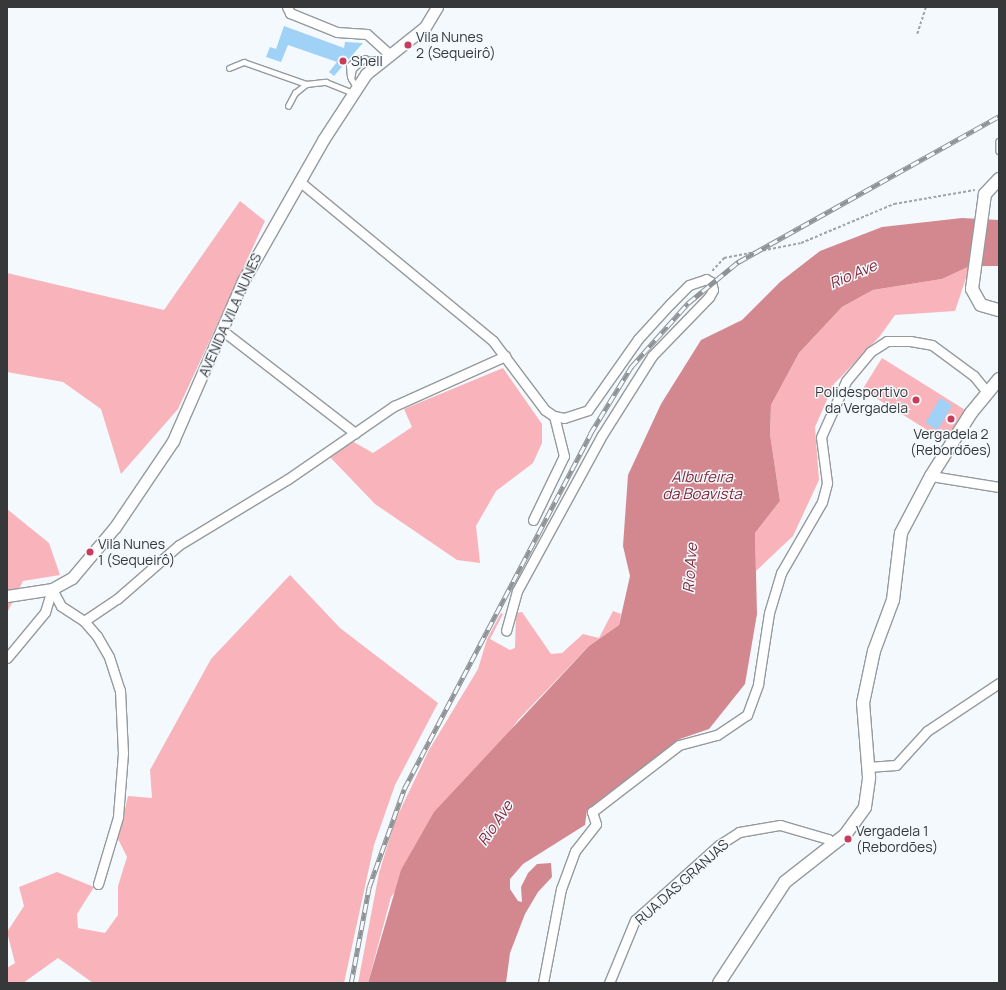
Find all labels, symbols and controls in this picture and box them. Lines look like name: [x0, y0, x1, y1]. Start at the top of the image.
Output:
place label: Vila Nunes 2 (Sequeirô): [416, 29, 496, 62]
marker: Vila Nunes 2 (Sequeirô): [403, 40, 413, 50]
place label: Shell: [351, 53, 383, 69]
marker: Shell: [338, 56, 348, 66]
street label: AVENIDA VILA NUNES: [195, 251, 265, 379]
water label: Rio Ave: [827, 256, 879, 292]
place label: Polidesportivo da Vergadela: [815, 384, 908, 416]
marker: Polidesportivo da Vergadela: [911, 395, 921, 405]
marker: Vergadela 2 (Rebordões): [946, 414, 956, 424]
place label: Vergadela 2 (Rebordões): [910, 426, 992, 458]
water label: Albufeira da Boavista: [662, 467, 742, 502]
place label: Vila Nunes 1 (Sequeirô): [98, 536, 175, 568]
water label: Rio Ave: [679, 543, 701, 593]
marker: Vila Nunes 1 (Sequeirô): [85, 547, 95, 557]
water label: Rio Ave: [474, 797, 516, 849]
place label: Vergadela 1 (Rebordões): [856, 823, 938, 856]
marker: Vergadela 1 (Rebordões): [843, 834, 853, 844]
street label: RUA DAS GRANJAS: [632, 836, 732, 928]

